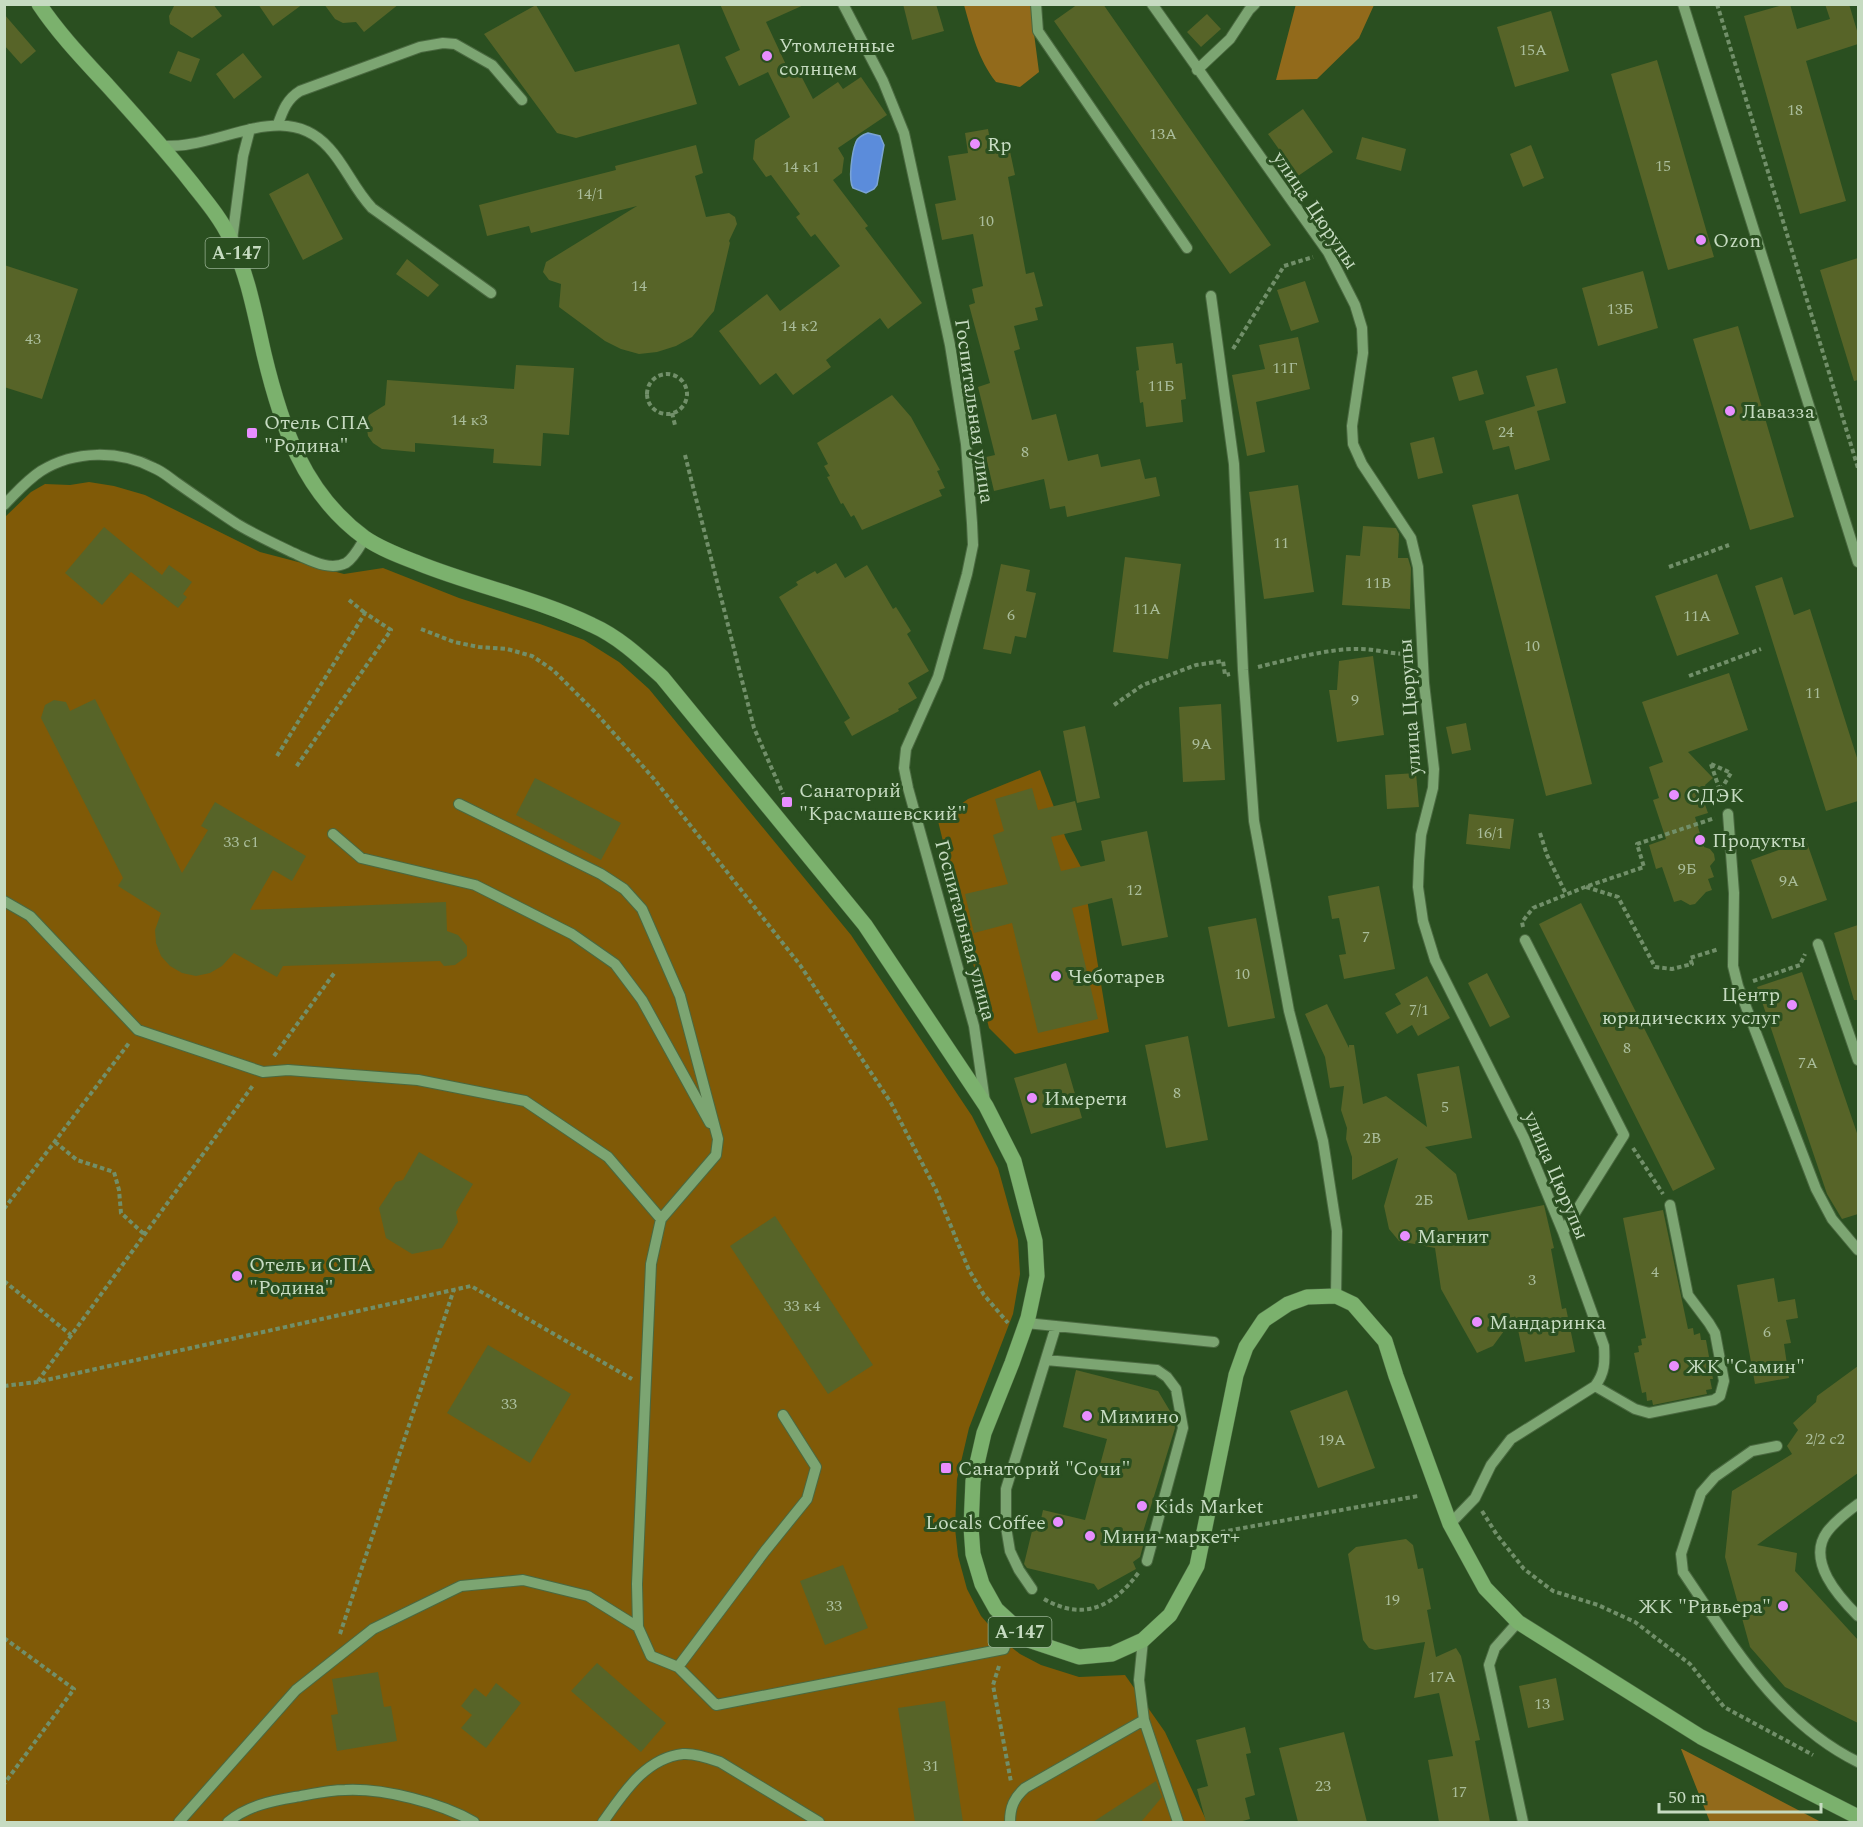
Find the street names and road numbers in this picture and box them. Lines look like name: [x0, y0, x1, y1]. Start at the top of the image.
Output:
street label: улица Цюрупы: [1264, 145, 1366, 276]
road number: А-147: [206, 238, 268, 268]
street label: Госпитальная улица: [946, 317, 1002, 506]
street label: улица Цюрупы: [1390, 638, 1430, 777]
street label: Госпитальная улица: [926, 836, 1004, 1024]
street label: улица Цюрупы: [1515, 1106, 1597, 1244]
road number: А-147: [988, 1617, 1052, 1647]

